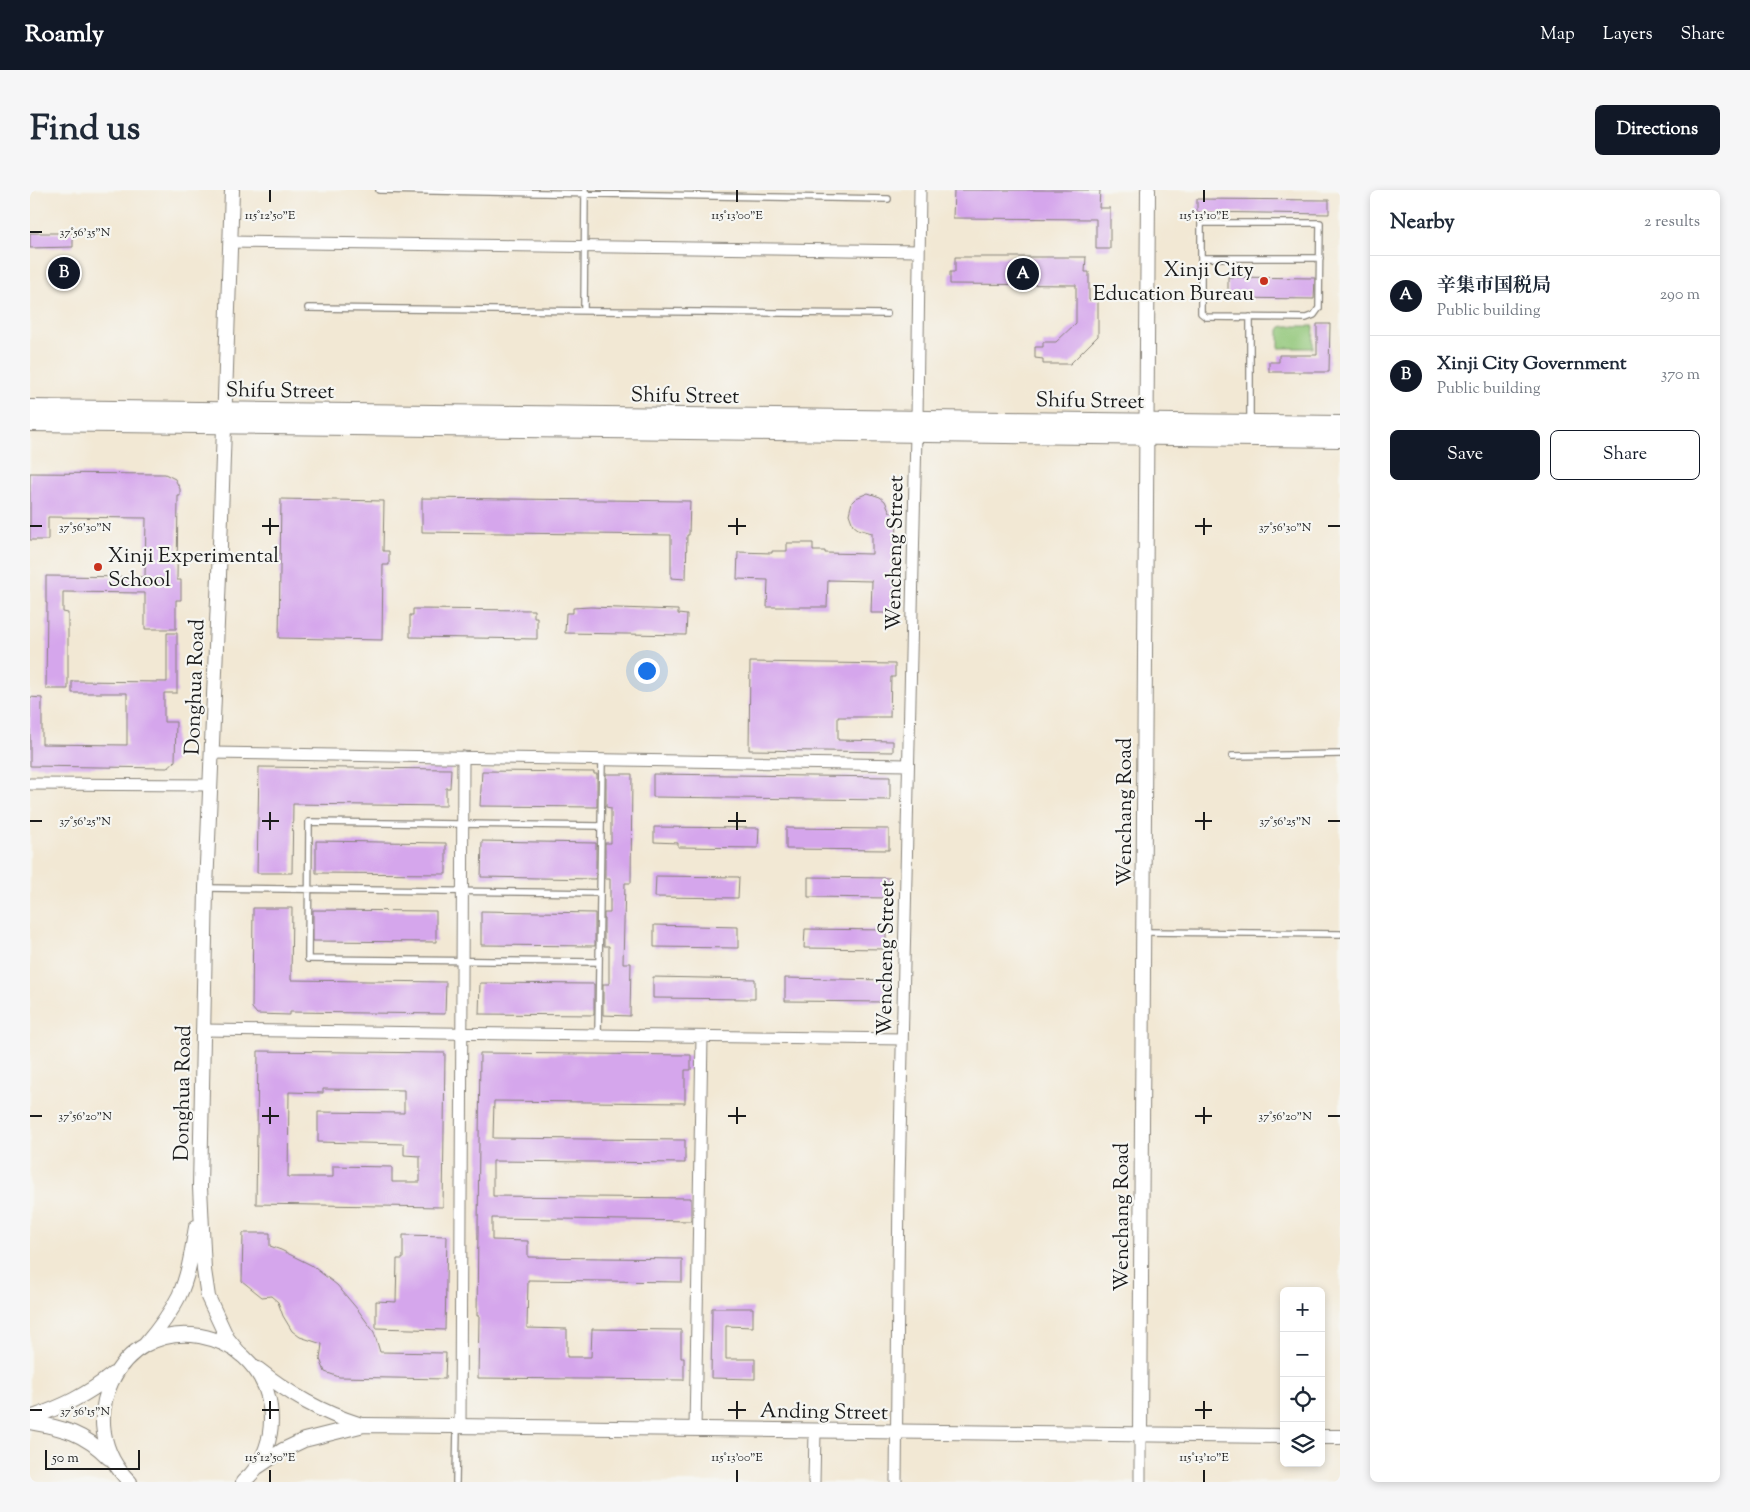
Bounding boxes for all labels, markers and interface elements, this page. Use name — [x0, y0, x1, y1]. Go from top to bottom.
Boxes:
text: Roamly — [25, 18, 104, 52]
text: Map — [1540, 22, 1575, 48]
text: Layers — [1603, 22, 1653, 48]
text: Share — [1681, 22, 1725, 48]
text: Find us — [30, 105, 140, 156]
button: Directions — [1595, 105, 1720, 155]
text: 115°12'50"E — [245, 207, 296, 225]
text: 115°13'00"E — [711, 207, 763, 225]
text: 115°13'10"E — [1179, 207, 1230, 225]
text: Nearby — [1390, 208, 1455, 238]
text: 2 results — [1644, 211, 1700, 234]
text: 37°56'35"N — [60, 224, 111, 242]
pin: B — [48, 254, 80, 292]
pin: A — [1007, 255, 1039, 293]
place label: Xinji City Education Bureau — [1093, 256, 1255, 310]
text: 辛集市国税局 — [1437, 273, 1551, 300]
marker: Xinji City Education Bureau — [1258, 275, 1270, 287]
text: A — [1400, 284, 1413, 307]
text: 290 m — [1660, 284, 1700, 307]
text: Public building — [1437, 300, 1541, 323]
text: Xinji City Government — [1437, 351, 1627, 378]
text: B — [1401, 364, 1411, 387]
text: 370 m — [1661, 364, 1700, 387]
street label: Shifu Street — [225, 376, 335, 408]
text: Public building — [1437, 378, 1541, 401]
street label: Shifu Street — [630, 381, 740, 413]
street label: Shifu Street — [1035, 386, 1145, 418]
button: Save — [1390, 430, 1540, 480]
button: Share — [1550, 430, 1700, 480]
street label: Wencheng Street — [880, 475, 912, 631]
text: 37°56'30"N — [59, 519, 112, 537]
text: 37°56'30"N — [1259, 519, 1312, 537]
place label: Xinji Experimental School — [108, 542, 279, 596]
marker: Xinji Experimental School — [92, 561, 104, 573]
street label: Donghua Road — [179, 618, 213, 756]
your location — [634, 658, 660, 684]
street label: Wenchang Road — [1111, 737, 1141, 886]
text: 37°56'25"N — [59, 813, 111, 831]
text: 37°56'25"N — [1259, 813, 1311, 831]
street label: Wencheng Street — [871, 880, 903, 1036]
street label: Donghua Road — [168, 1025, 200, 1161]
text: 37°56'20"N — [58, 1108, 112, 1126]
text: 37°56'20"N — [1258, 1108, 1312, 1126]
street label: Wenchang Road — [1108, 1142, 1138, 1291]
map controls — [1280, 1287, 1325, 1467]
button: + — [1280, 1287, 1325, 1332]
button: − — [1280, 1332, 1325, 1377]
button: locate — [1280, 1377, 1325, 1422]
street label: Anding Street — [760, 1397, 888, 1429]
text: 37°56'15"N — [60, 1403, 110, 1421]
button: layers — [1280, 1422, 1325, 1467]
scale bar — [45, 1447, 140, 1470]
text: 50 m — [52, 1449, 79, 1469]
text: 115°12'50"E — [245, 1449, 296, 1467]
text: 115°13'00"E — [711, 1449, 763, 1467]
text: 115°13'10"E — [1179, 1449, 1230, 1467]

